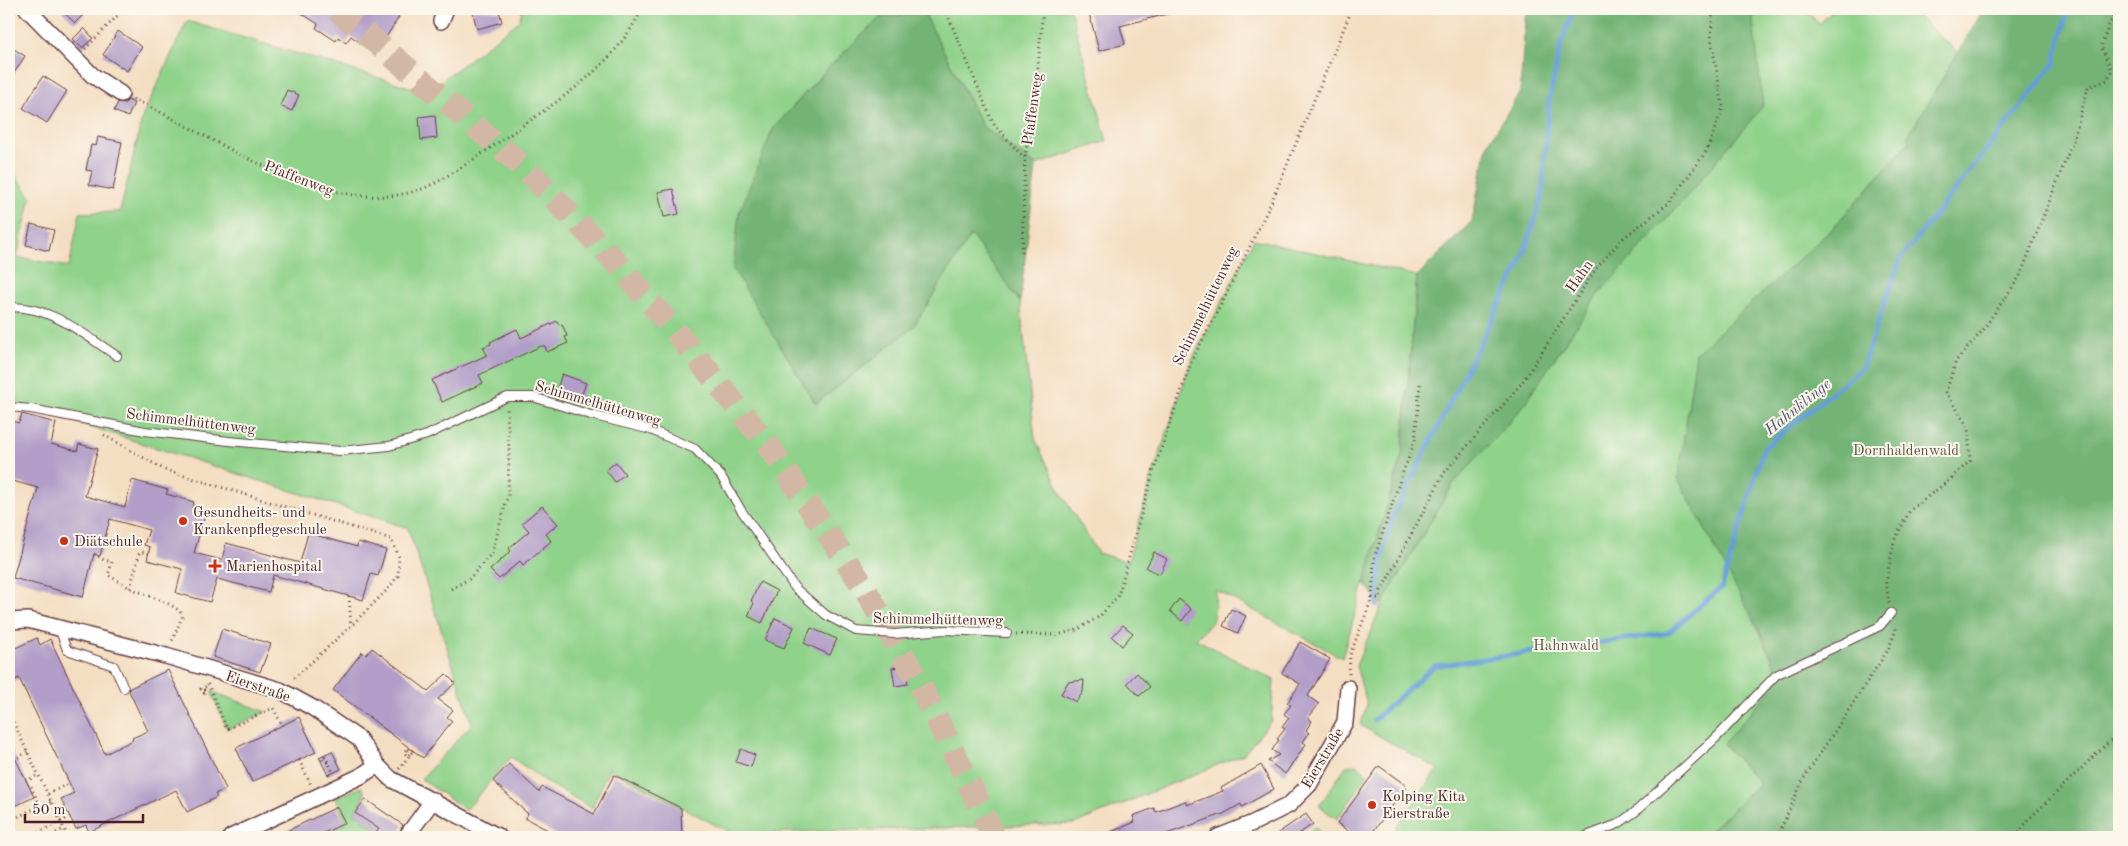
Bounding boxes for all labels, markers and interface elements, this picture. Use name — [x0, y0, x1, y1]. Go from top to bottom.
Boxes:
street label: Pfaffenweg — [1021, 72, 1046, 147]
street label: Pfaffenweg — [262, 159, 335, 200]
street label: Schimmelhüttenweg — [1171, 245, 1242, 369]
street label: Hahn — [1564, 258, 1597, 296]
water label: Hahnklinge — [1761, 376, 1835, 440]
street label: Schimmelhüttenweg — [533, 379, 662, 430]
street label: Schimmelhüttenweg — [125, 407, 256, 438]
park label: Dornhaldenwald — [1853, 444, 1959, 459]
place label: Gesundheits- und Krankenpflegeschule — [193, 506, 327, 538]
marker: Gesundheits- und Krankenpflegeschule — [177, 515, 189, 527]
marker: Diätschule — [58, 535, 70, 547]
place label: Diätschule — [74, 535, 143, 550]
marker: Marienhospital — [208, 559, 222, 573]
place label: Marienhospital — [226, 560, 322, 575]
street label: Schimmelhüttenweg — [873, 612, 1003, 629]
park label: Hahnwald — [1533, 639, 1599, 654]
street label: Eierstraße — [223, 669, 292, 706]
street label: Eierstraße — [1299, 726, 1347, 792]
place label: Kolping Kita Eierstraße — [1382, 790, 1466, 822]
scale bar — [25, 791, 142, 823]
marker: Kolping Kita Eierstraße — [1366, 799, 1378, 811]
text: 50 m — [32, 803, 66, 818]

